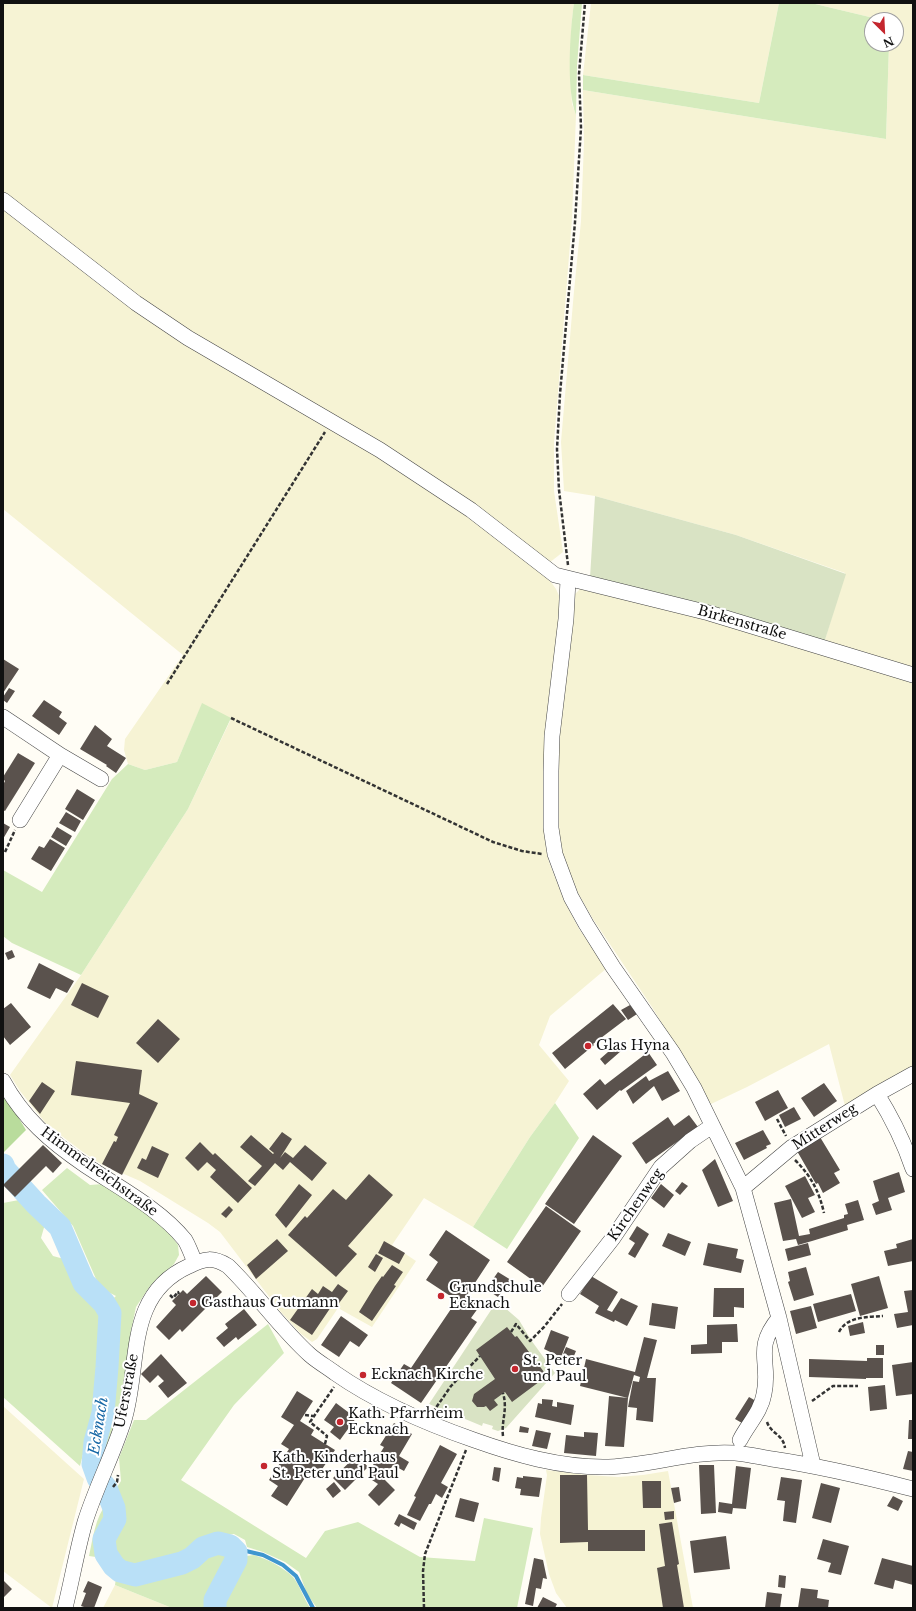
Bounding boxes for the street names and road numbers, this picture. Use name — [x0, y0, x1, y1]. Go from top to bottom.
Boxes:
street label: Birkenstraße — [696, 602, 788, 644]
street label: Mitterweg — [790, 1100, 860, 1154]
street label: Himmelreichstraße — [37, 1124, 161, 1220]
street label: Kirchenweg — [605, 1165, 667, 1245]
street label: Uferstraße — [112, 1352, 142, 1430]

